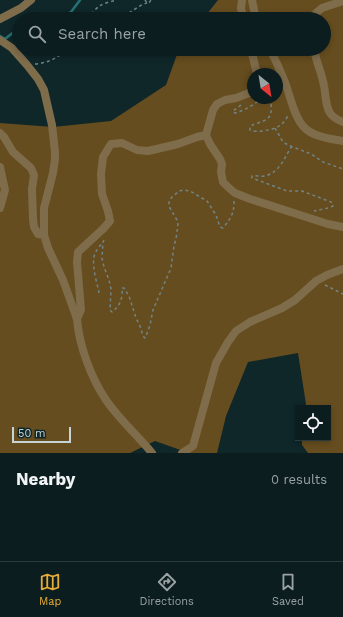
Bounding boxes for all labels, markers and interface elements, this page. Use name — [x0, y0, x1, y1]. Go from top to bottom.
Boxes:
search box — [12, 12, 331, 56]
icon: search — [26, 23, 48, 45]
text: Search here — [58, 25, 146, 43]
north arrow — [247, 68, 283, 104]
map controls — [295, 405, 331, 441]
button: locate — [295, 405, 331, 441]
scale bar — [12, 425, 71, 444]
text: 50 m — [18, 427, 45, 440]
text: Nearby — [16, 469, 75, 489]
text: 0 results — [271, 472, 327, 487]
tab: Map — [39, 571, 61, 608]
tab: Directions — [140, 571, 194, 608]
tab: Saved — [272, 571, 304, 608]

